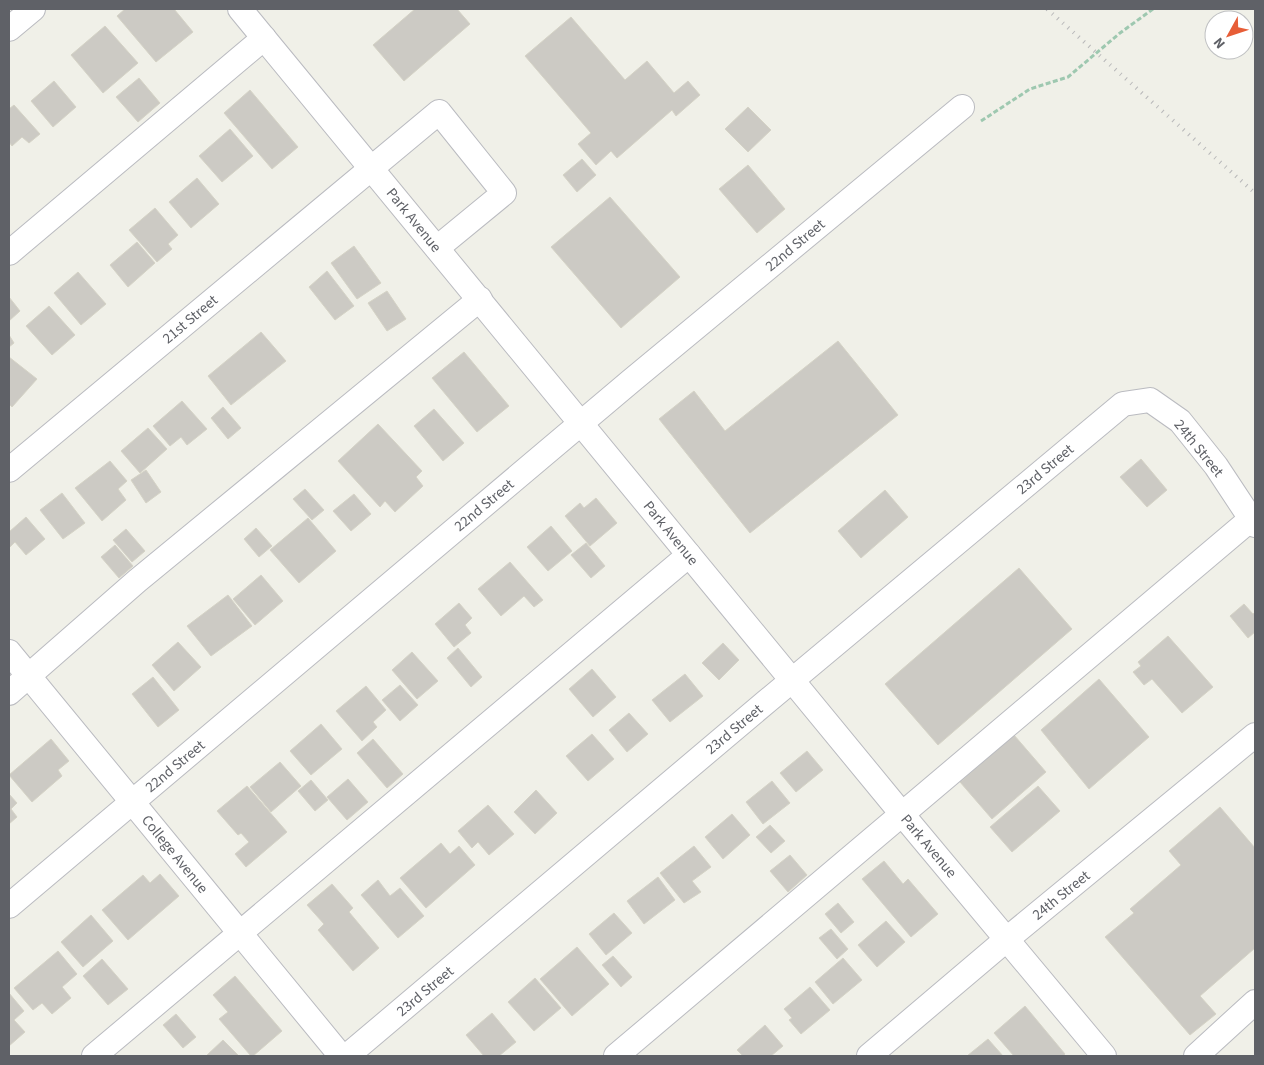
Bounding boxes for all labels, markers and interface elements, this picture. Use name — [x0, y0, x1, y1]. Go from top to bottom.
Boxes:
north arrow — [1204, 10, 1254, 60]
text: N — [1209, 33, 1230, 53]
street label: Park Avenue — [381, 184, 446, 257]
street label: 22nd Street — [761, 214, 830, 277]
street label: 21st Street — [158, 290, 223, 349]
street label: 24th Street — [1169, 415, 1228, 482]
street label: 23rd Street — [1012, 439, 1078, 500]
street label: 22nd Street — [450, 474, 519, 537]
street label: Park Avenue — [638, 497, 703, 570]
street label: 23rd Street — [701, 699, 767, 760]
street label: 22nd Street — [141, 735, 210, 798]
street label: Park Avenue — [896, 810, 961, 883]
street label: College Avenue — [136, 811, 213, 898]
street label: 24th Street — [1028, 866, 1095, 925]
street label: 23rd Street — [392, 961, 458, 1022]

